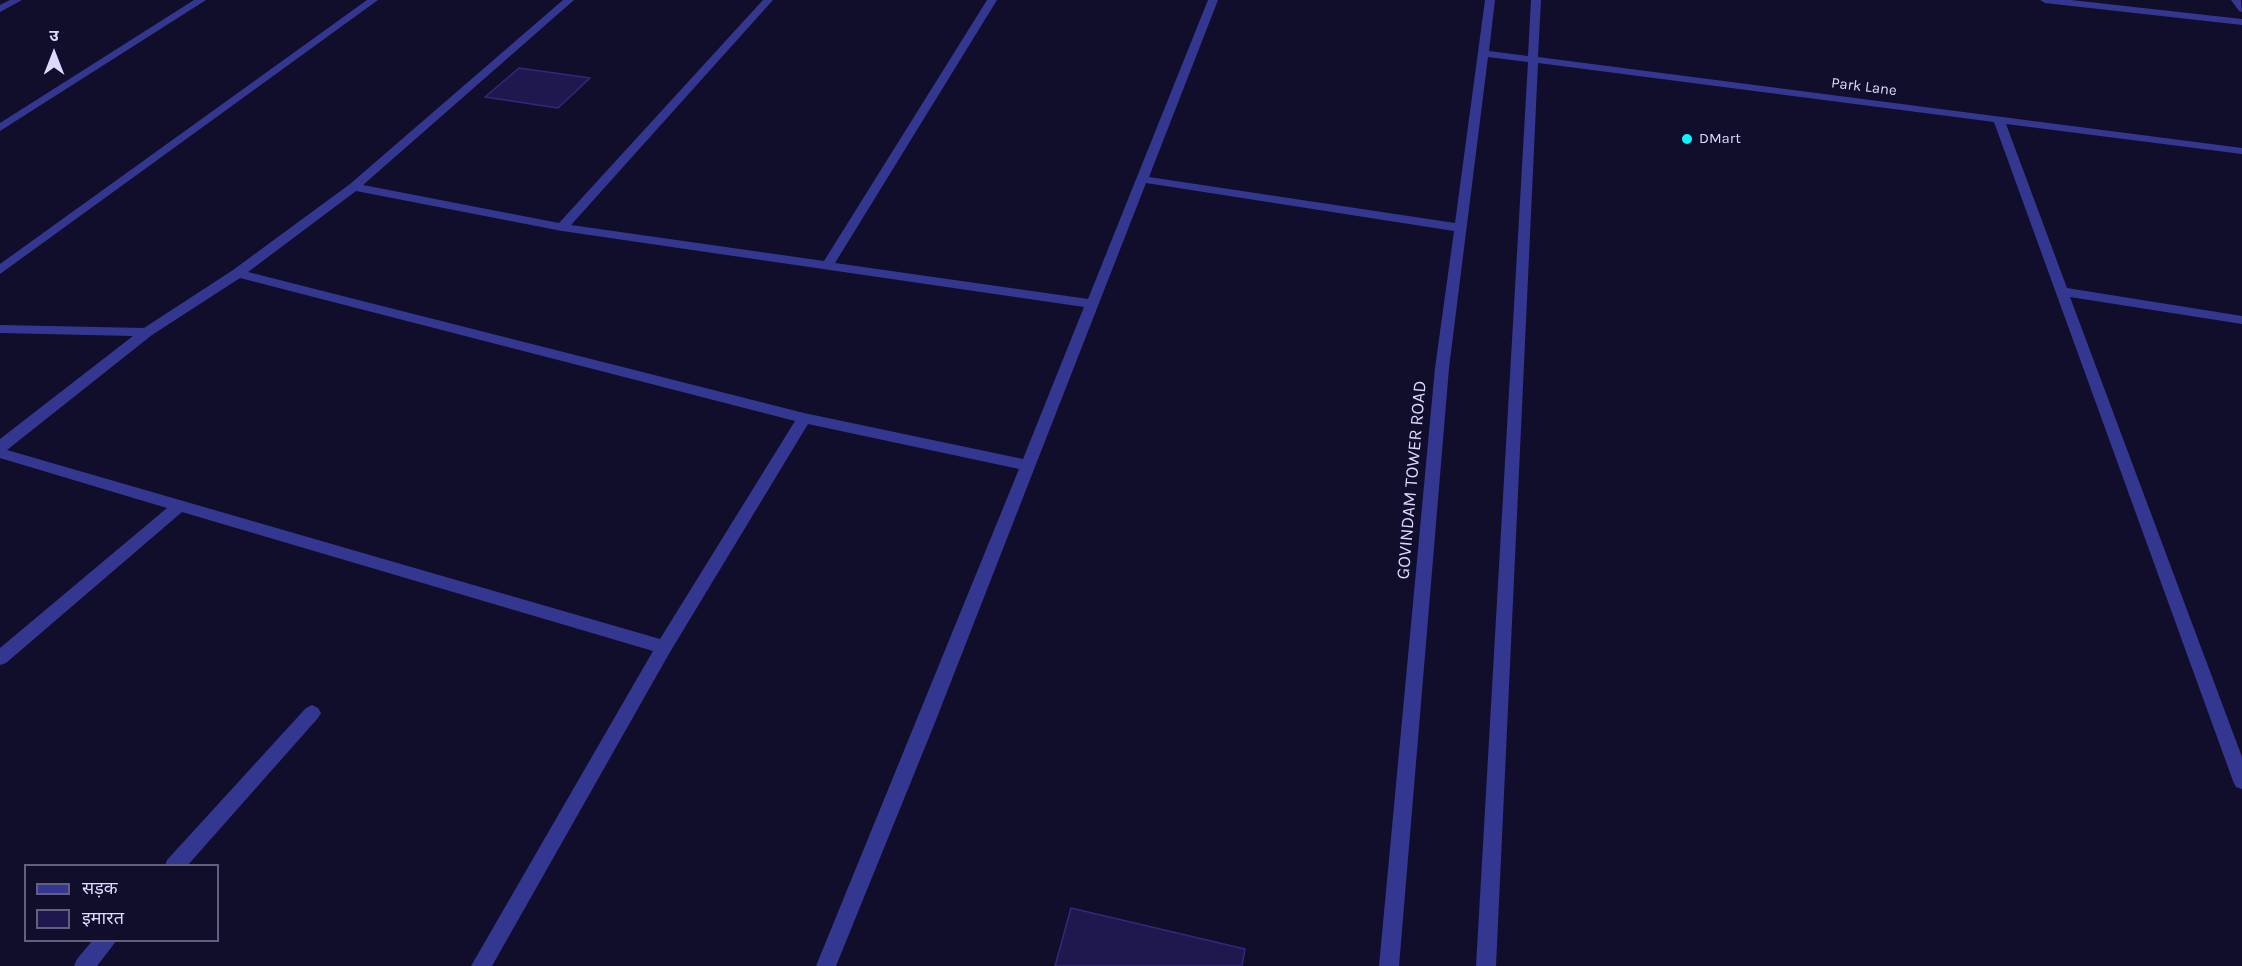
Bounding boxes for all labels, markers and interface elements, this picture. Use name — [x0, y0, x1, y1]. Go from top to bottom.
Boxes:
north arrow — [24, 24, 84, 84]
text: उ — [49, 26, 59, 45]
street label: Park Lane — [1830, 74, 1898, 100]
place label: DMart — [1699, 130, 1741, 148]
marker: DMart — [1680, 132, 1694, 146]
street label: GOVINDAM TOWER ROAD — [1393, 380, 1431, 580]
legend — [24, 864, 219, 942]
text: सड़क — [82, 877, 118, 899]
text: इमारत — [82, 907, 124, 929]

